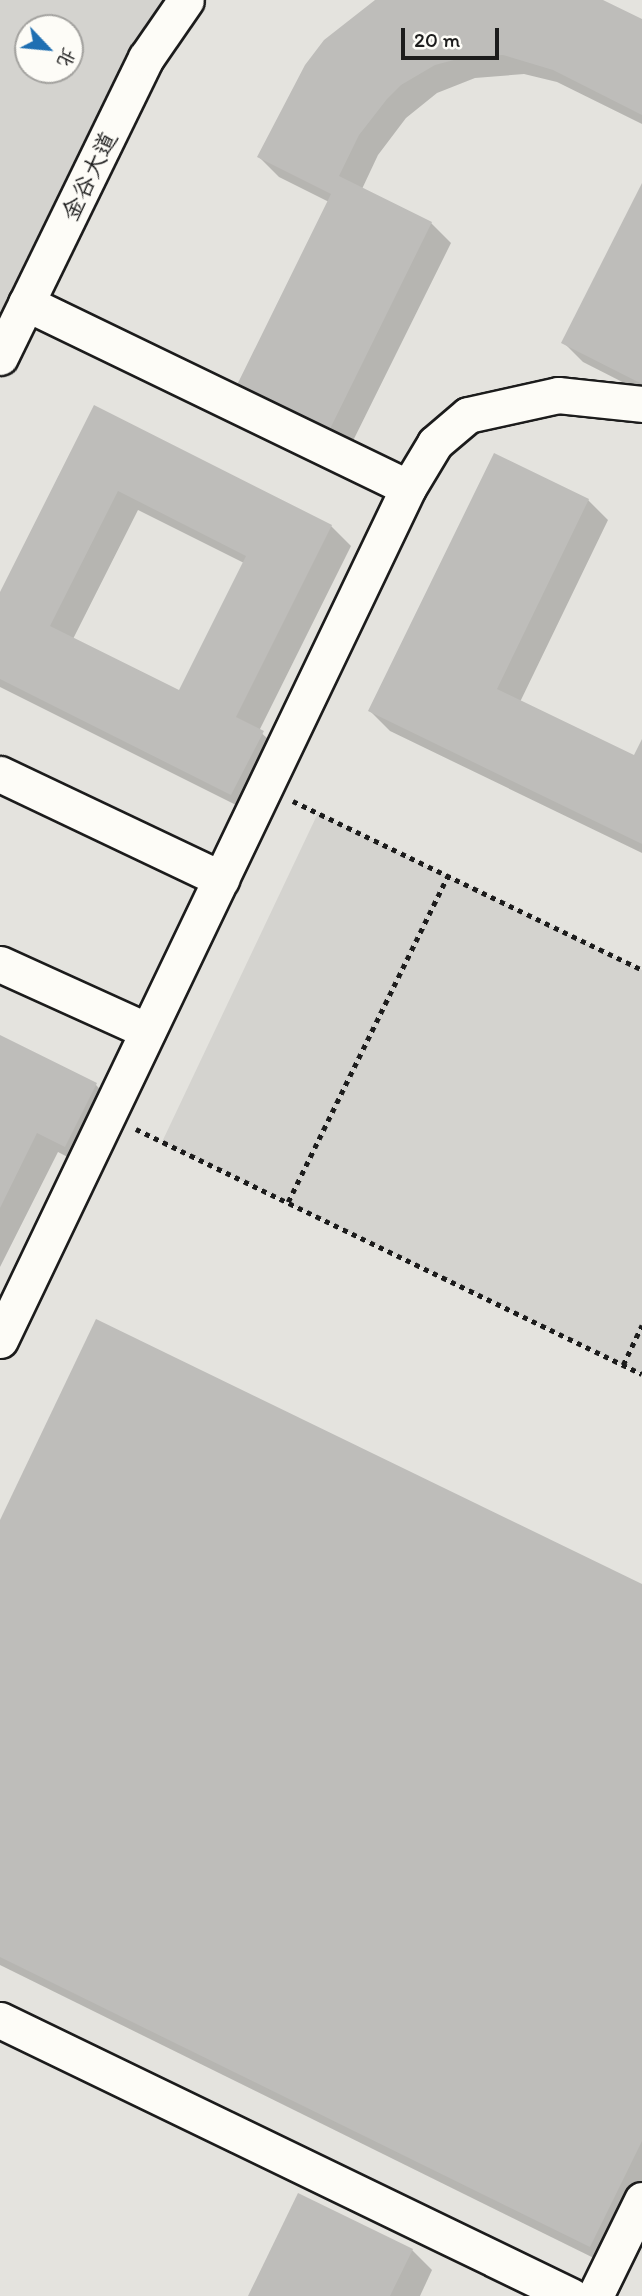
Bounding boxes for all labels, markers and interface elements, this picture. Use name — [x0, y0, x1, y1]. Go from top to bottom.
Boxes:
north arrow — [14, 14, 84, 84]
scale bar — [404, 14, 502, 58]
text: 20 m — [414, 27, 460, 52]
text: 北 — [52, 44, 81, 71]
street label: 金谷大道 — [55, 127, 123, 225]

